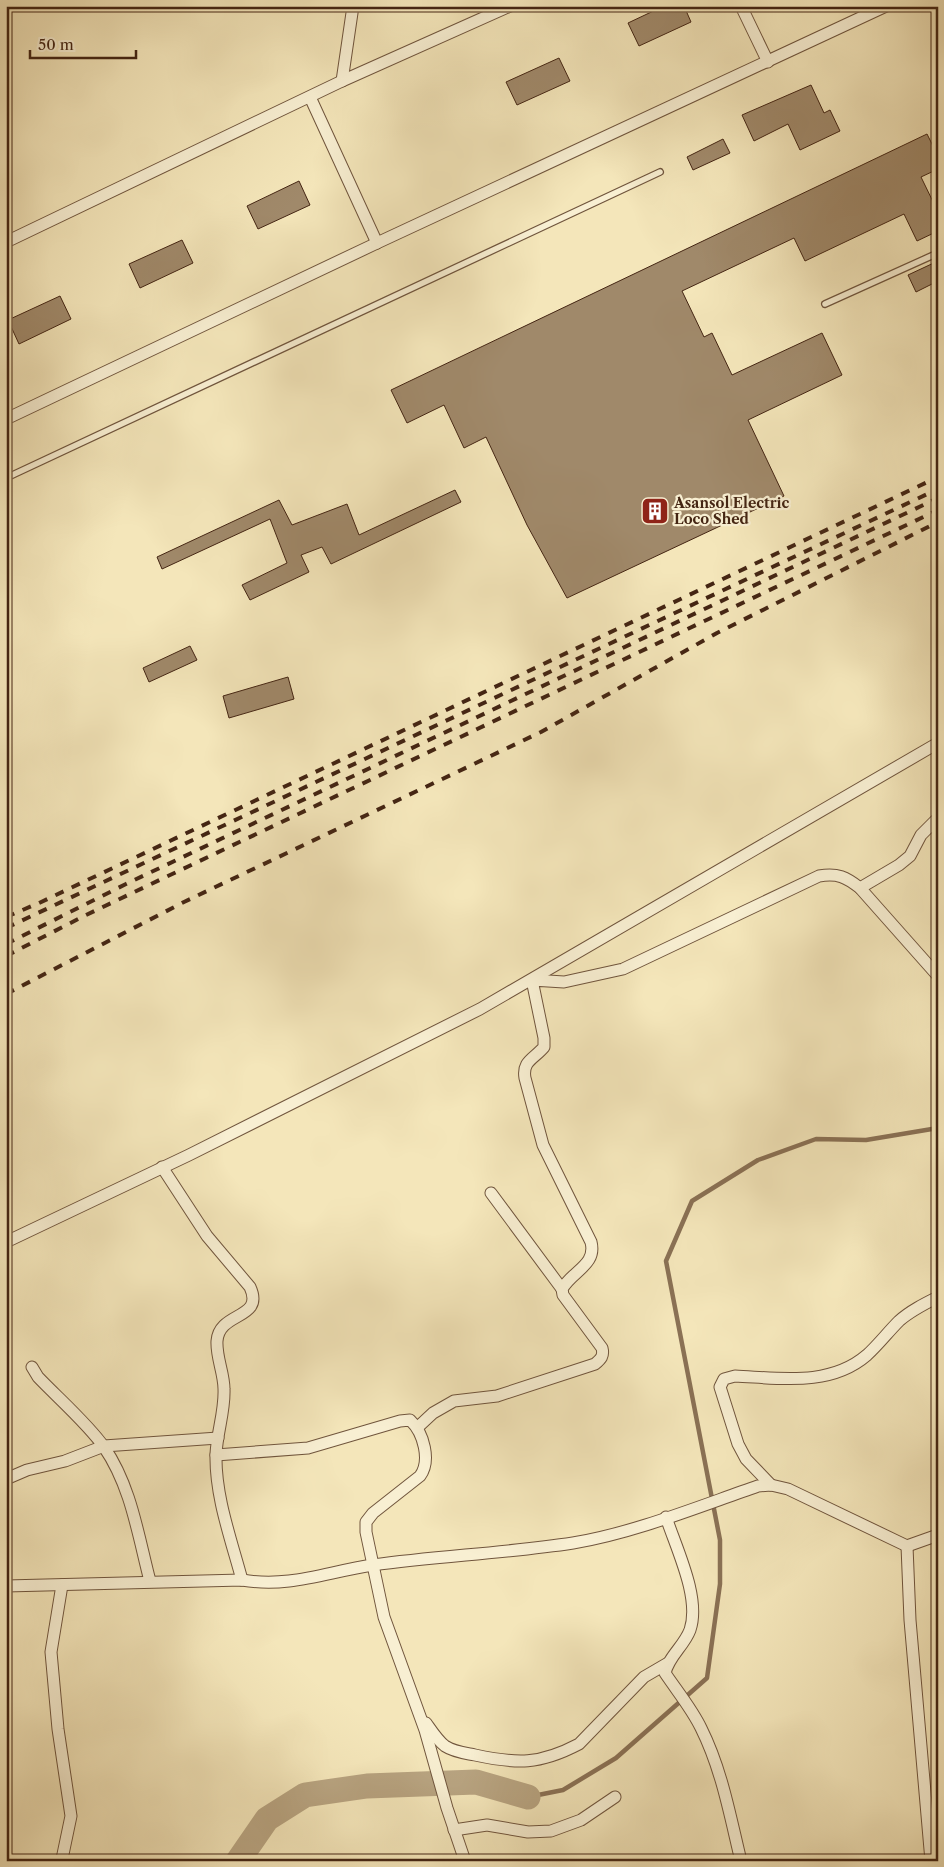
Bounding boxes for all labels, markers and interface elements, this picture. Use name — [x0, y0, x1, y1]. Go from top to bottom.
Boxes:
scale bar — [30, 28, 136, 60]
text: 50 m — [38, 35, 74, 54]
place label: Asansol Electric Loco Shed — [673, 494, 789, 528]
building icon: Asansol Electric Loco Shed — [640, 496, 670, 526]

